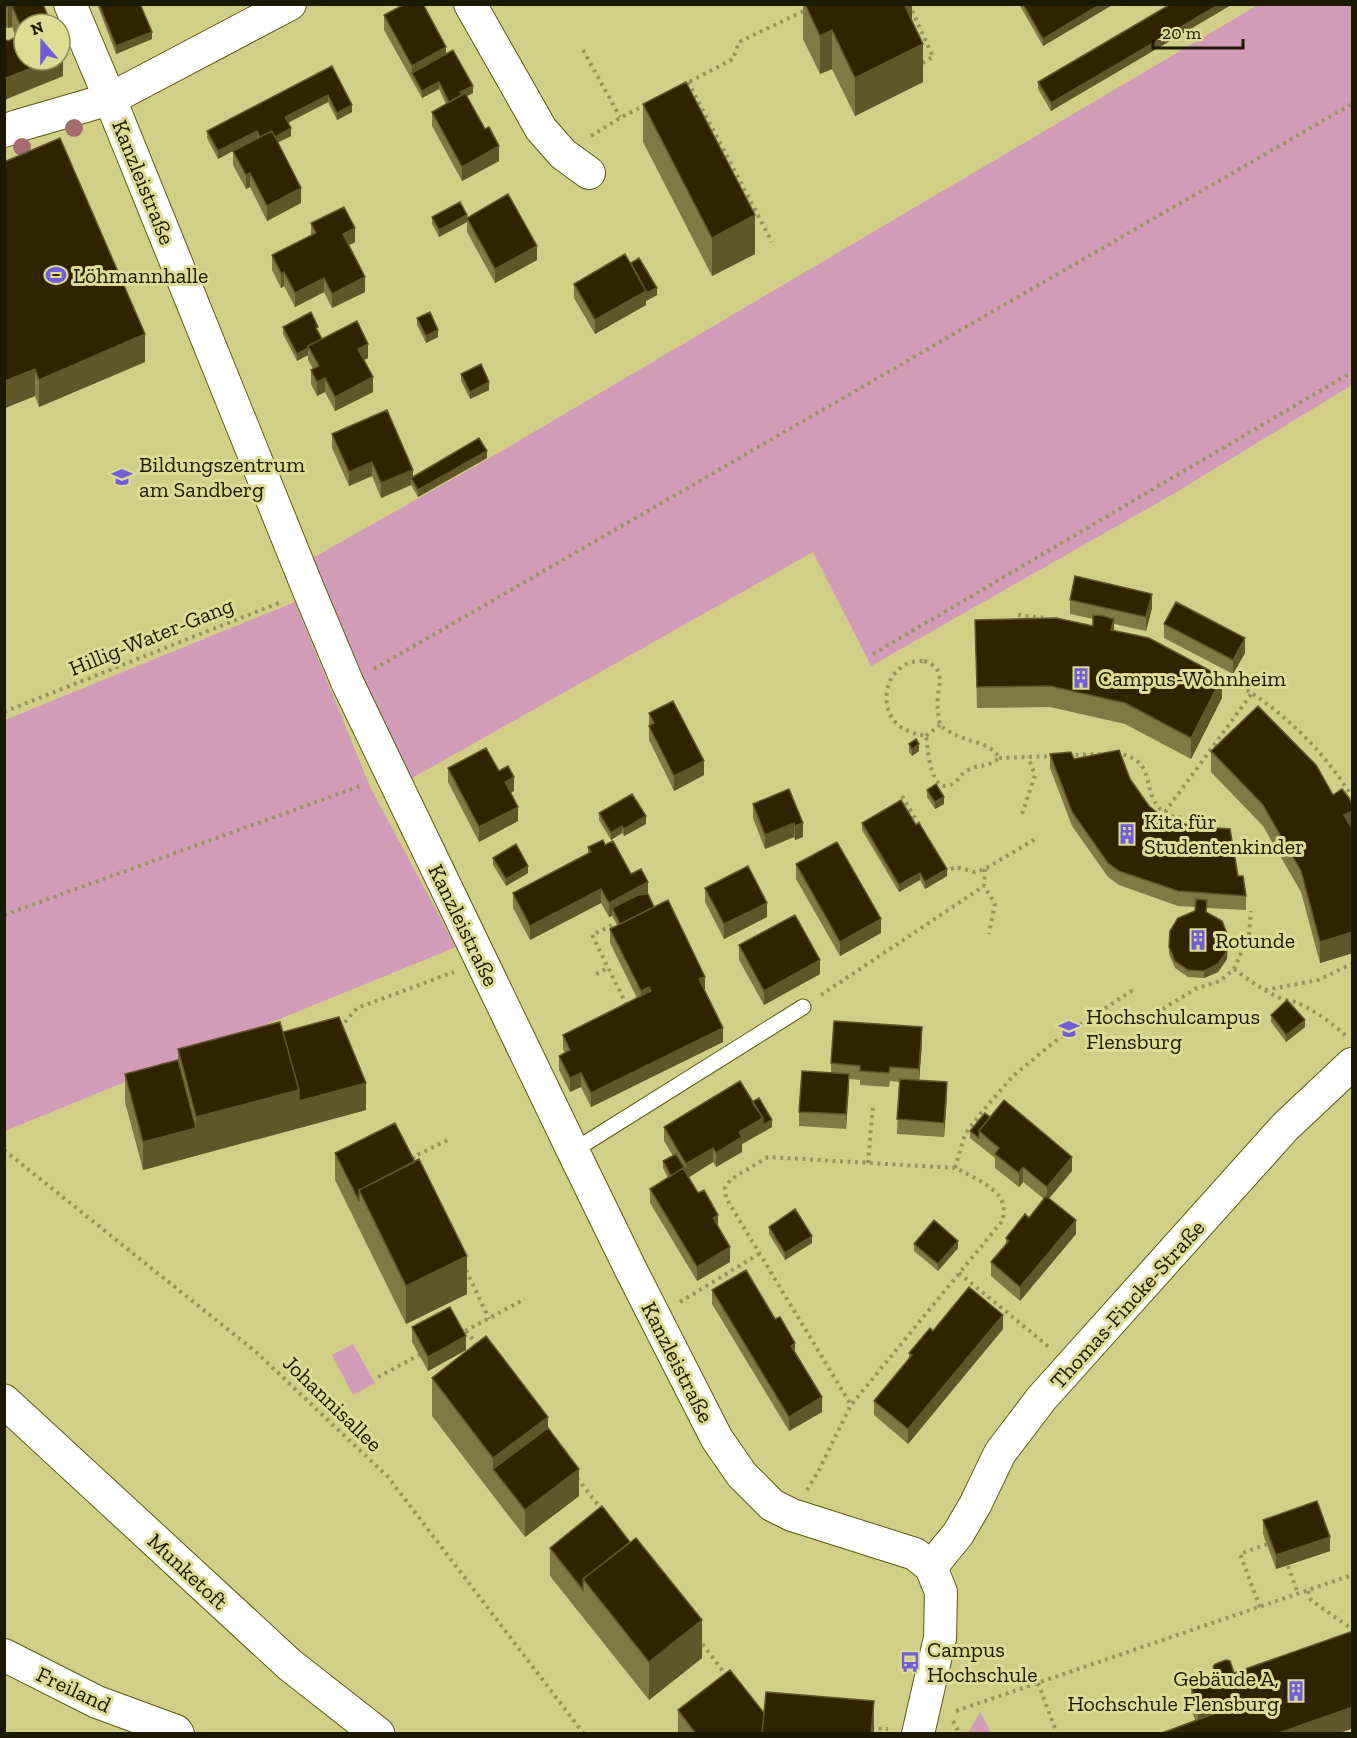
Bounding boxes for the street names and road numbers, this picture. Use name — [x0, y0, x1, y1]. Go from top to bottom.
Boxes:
street label: Kanzleistraße — [106, 116, 181, 249]
street label: Hillig-Water-Gang — [65, 591, 237, 682]
street label: Kanzleistraße — [422, 860, 505, 991]
street label: Thomas-Fincke-Straße — [1044, 1214, 1210, 1394]
street label: Kanzleistraße — [636, 1297, 720, 1427]
street label: Johannisallee — [277, 1349, 388, 1457]
street label: Munketoft — [142, 1527, 234, 1616]
street label: Freiland — [32, 1660, 115, 1718]

